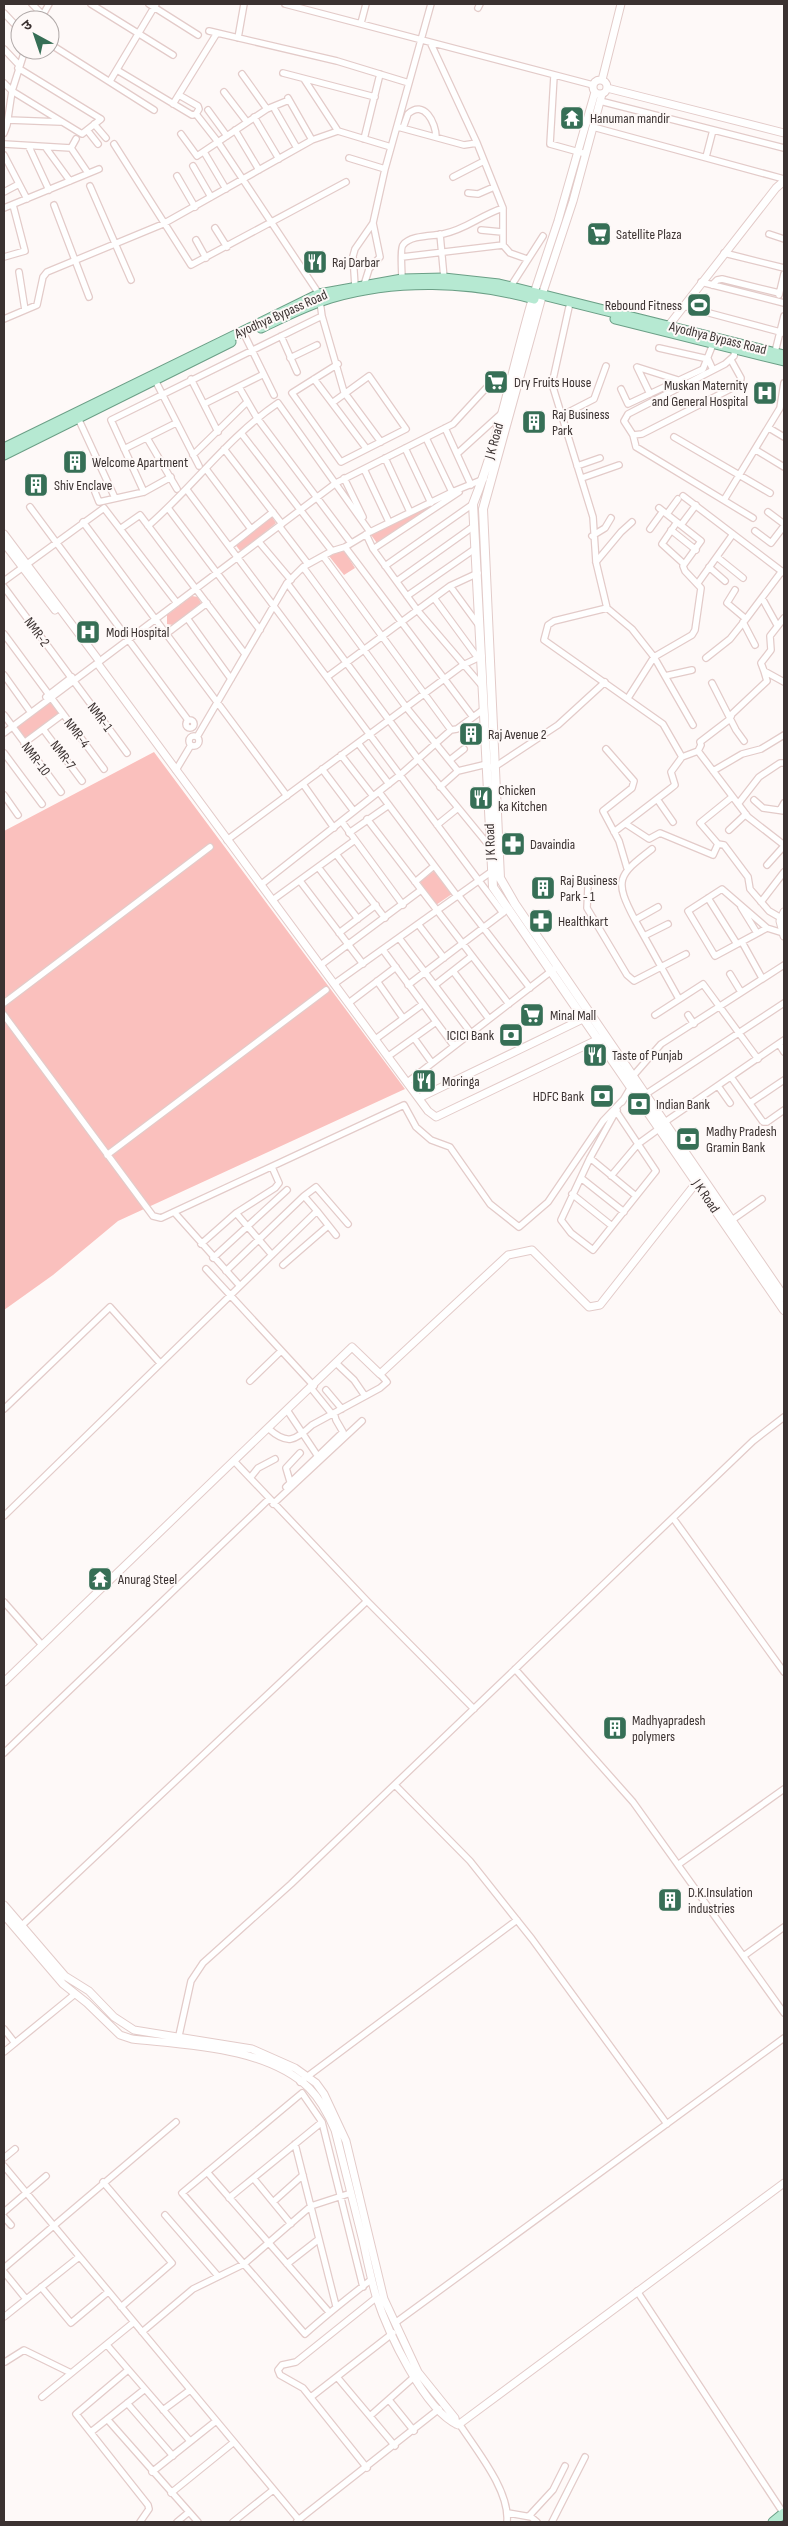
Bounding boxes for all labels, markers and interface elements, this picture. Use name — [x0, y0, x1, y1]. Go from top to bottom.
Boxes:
north arrow — [10, 10, 60, 60]
text: उ — [18, 16, 36, 35]
temple icon: Hanuman mandir — [559, 105, 585, 131]
place label: Hanuman mandir — [590, 110, 670, 127]
supermarket icon: Satellite Plaza — [586, 221, 612, 247]
place label: Satellite Plaza — [616, 226, 682, 243]
restaurant icon: Raj Darbar — [302, 249, 328, 275]
place label: Raj Darbar — [332, 254, 380, 271]
street label: Ayodhya Bypass Road — [231, 286, 330, 342]
sports icon: Rebound Fitness — [686, 292, 712, 318]
place label: Rebound Fitness — [605, 297, 682, 314]
street label: Ayodhya Bypass Road — [667, 317, 769, 358]
supermarket icon: Dry Fruits House — [483, 369, 509, 395]
place label: Dry Fruits House — [514, 374, 591, 391]
place label: Muskan Maternity and General Hospital — [652, 377, 749, 410]
hospital icon: Muskan Maternity and General Hospital — [752, 380, 778, 406]
place label: Raj Business Park — [552, 406, 610, 439]
building icon: Raj Business Park — [521, 409, 547, 435]
street label: J K Road — [480, 421, 507, 462]
building icon: Welcome Apartment — [62, 449, 88, 475]
place label: Welcome Apartment — [92, 454, 188, 471]
building icon: Shiv Enclave — [23, 472, 49, 498]
place label: Shiv Enclave — [54, 477, 112, 494]
street label: NMR-2 — [21, 614, 54, 650]
hospital icon: Modi Hospital — [75, 619, 101, 645]
place label: Modi Hospital — [106, 624, 169, 641]
street label: NMR-1 — [84, 699, 116, 735]
street label: NMR-4 — [60, 715, 94, 751]
building icon: Raj Avenue 2 — [458, 721, 484, 747]
place label: Raj Avenue 2 — [488, 726, 547, 743]
street label: NMR-7 — [47, 737, 80, 773]
street label: NMR-10 — [18, 739, 54, 779]
place label: Chicken ka Kitchen — [498, 782, 547, 815]
restaurant icon: Chicken ka Kitchen — [468, 785, 494, 811]
street label: J K Road — [481, 823, 499, 862]
pharmacy icon: Davaindia — [500, 831, 526, 857]
place label: Davaindia — [530, 836, 575, 853]
place label: Raj Business Park - 1 — [560, 872, 618, 905]
building icon: Raj Business Park - 1 — [530, 875, 556, 901]
pharmacy icon: Healthkart — [528, 908, 554, 934]
place label: Healthkart — [558, 913, 608, 930]
supermarket icon: Minal Mall — [519, 1002, 545, 1028]
place label: Minal Mall — [550, 1007, 596, 1024]
bank icon: ICICI Bank — [498, 1022, 524, 1048]
place label: ICICI Bank — [447, 1027, 495, 1044]
restaurant icon: Taste of Punjab — [582, 1042, 608, 1068]
place label: Taste of Punjab — [612, 1047, 683, 1064]
restaurant icon: Moringa — [411, 1068, 437, 1094]
place label: Moringa — [442, 1073, 480, 1090]
bank icon: HDFC Bank — [589, 1083, 615, 1109]
place label: HDFC Bank — [533, 1088, 585, 1105]
bank icon: Indian Bank — [626, 1091, 652, 1117]
place label: Indian Bank — [656, 1096, 711, 1113]
place label: Madhy Pradesh Gramin Bank — [706, 1123, 777, 1156]
bank icon: Madhy Pradesh Gramin Bank — [675, 1126, 701, 1152]
street label: J K Road — [688, 1175, 723, 1216]
temple icon: Anurag Steel — [87, 1566, 113, 1592]
place label: Anurag Steel — [117, 1571, 177, 1588]
place label: Madhyapradesh polymers — [632, 1712, 706, 1745]
building icon: Madhyapradesh polymers — [602, 1715, 628, 1741]
place label: D.K.Insulation industries — [688, 1884, 753, 1917]
building icon: D.K.Insulation industries — [657, 1887, 683, 1913]

